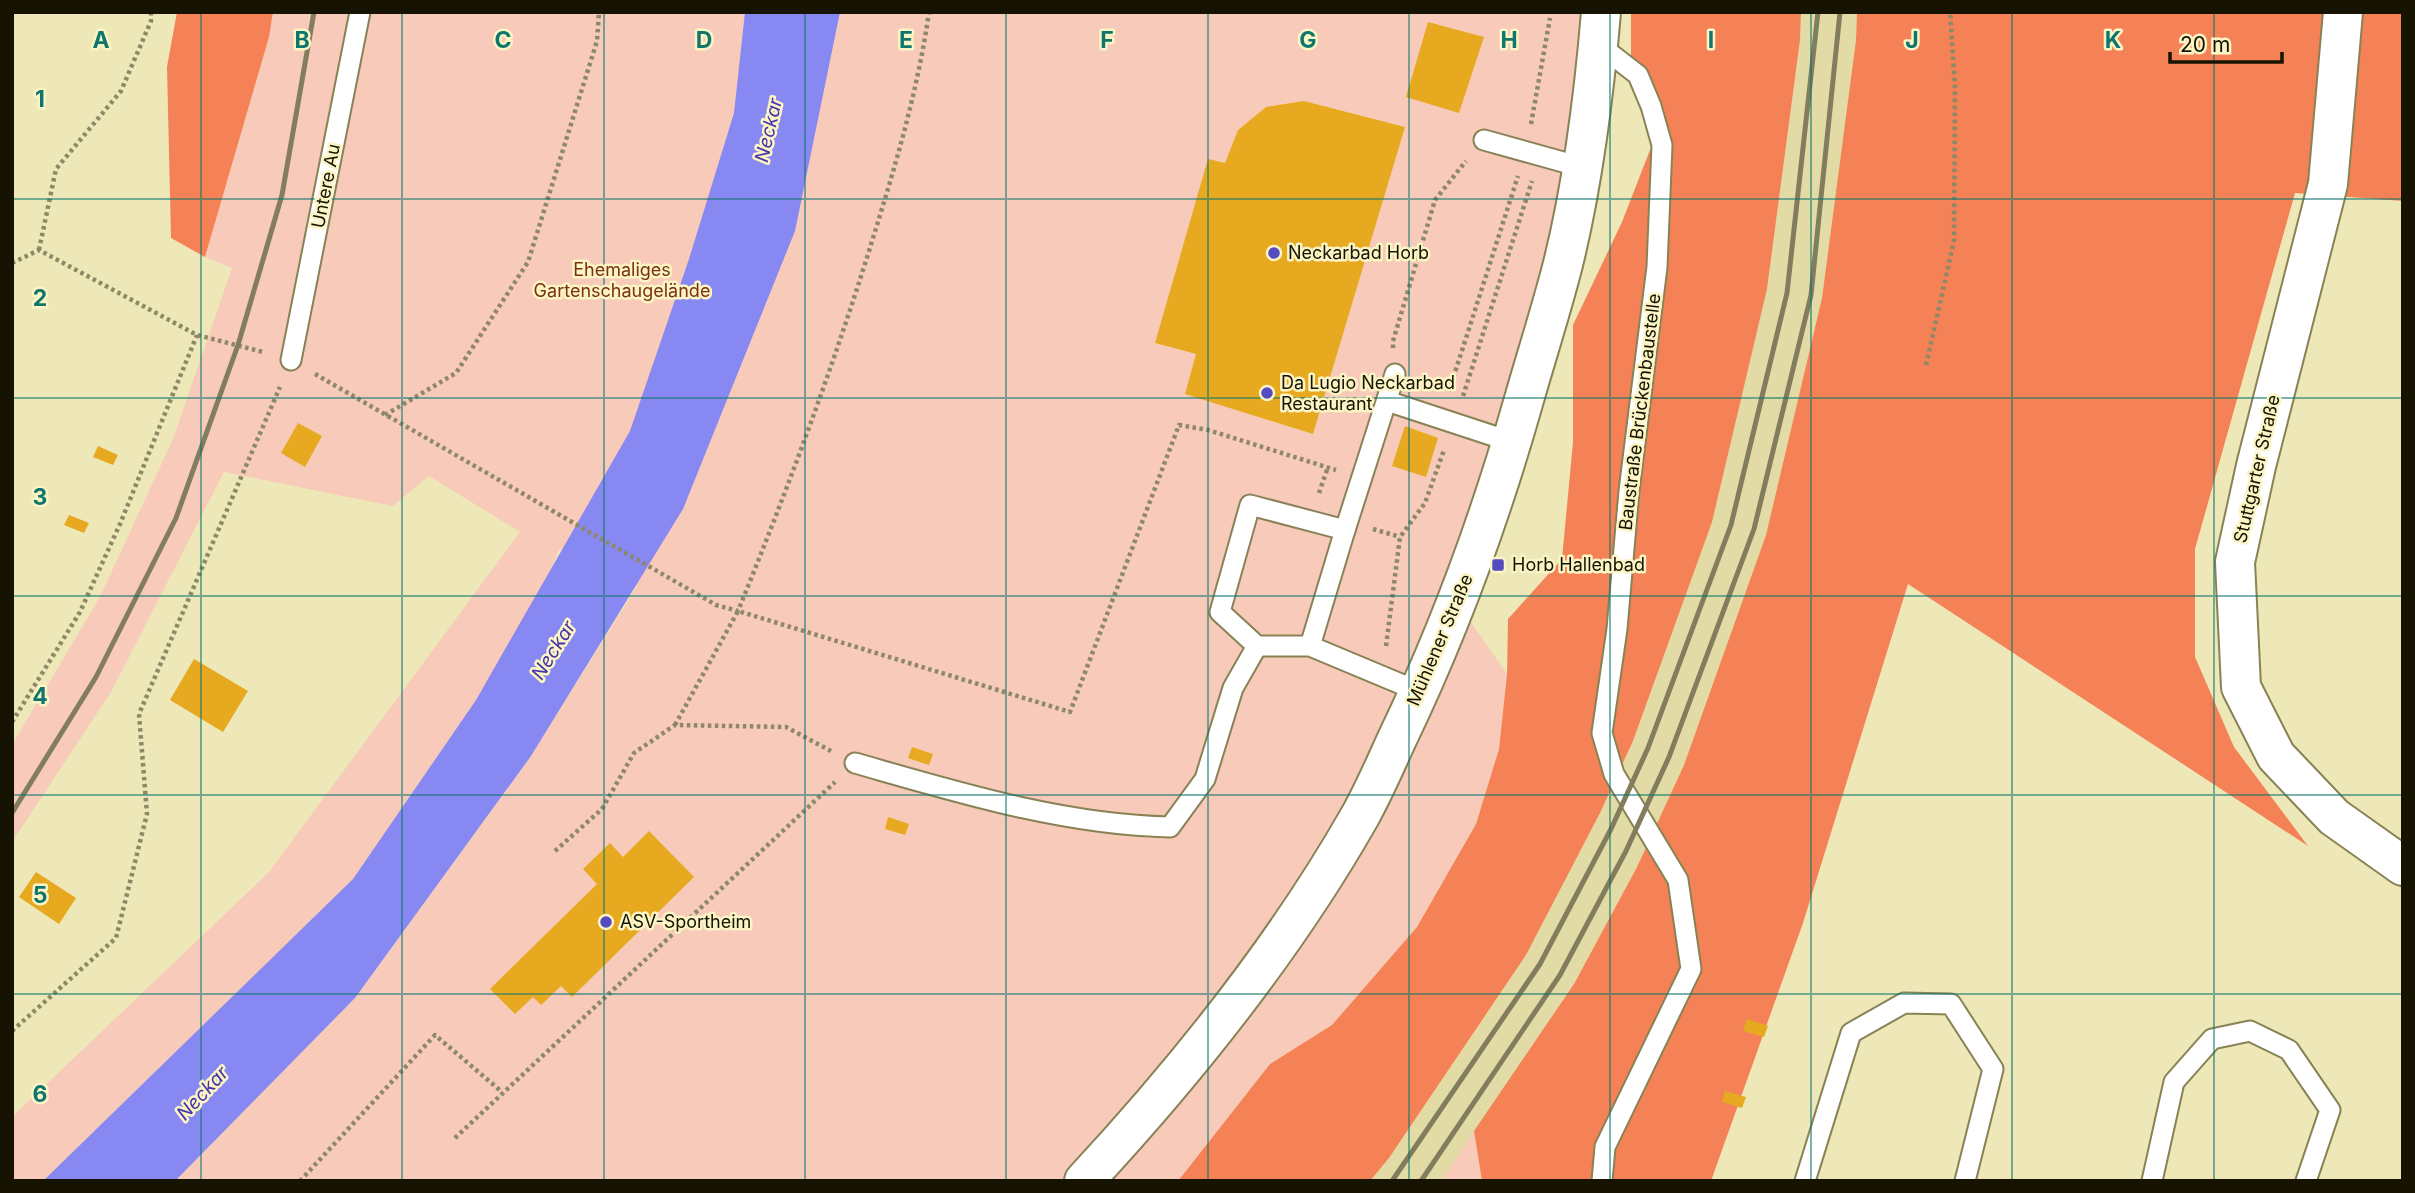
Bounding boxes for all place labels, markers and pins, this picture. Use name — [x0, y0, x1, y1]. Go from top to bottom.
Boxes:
place label: Neckarbad Horb — [1288, 242, 1429, 263]
marker: Neckarbad Horb — [1266, 245, 1282, 261]
place label: Da Lugio Neckarbad Restaurant — [1281, 372, 1455, 414]
marker: Da Lugio Neckarbad Restaurant — [1259, 385, 1275, 401]
place label: Horb Hallenbad — [1512, 554, 1645, 575]
marker: Horb Hallenbad — [1490, 557, 1506, 573]
place label: ASV-Sportheim — [620, 911, 751, 932]
marker: ASV-Sportheim — [598, 914, 614, 930]

